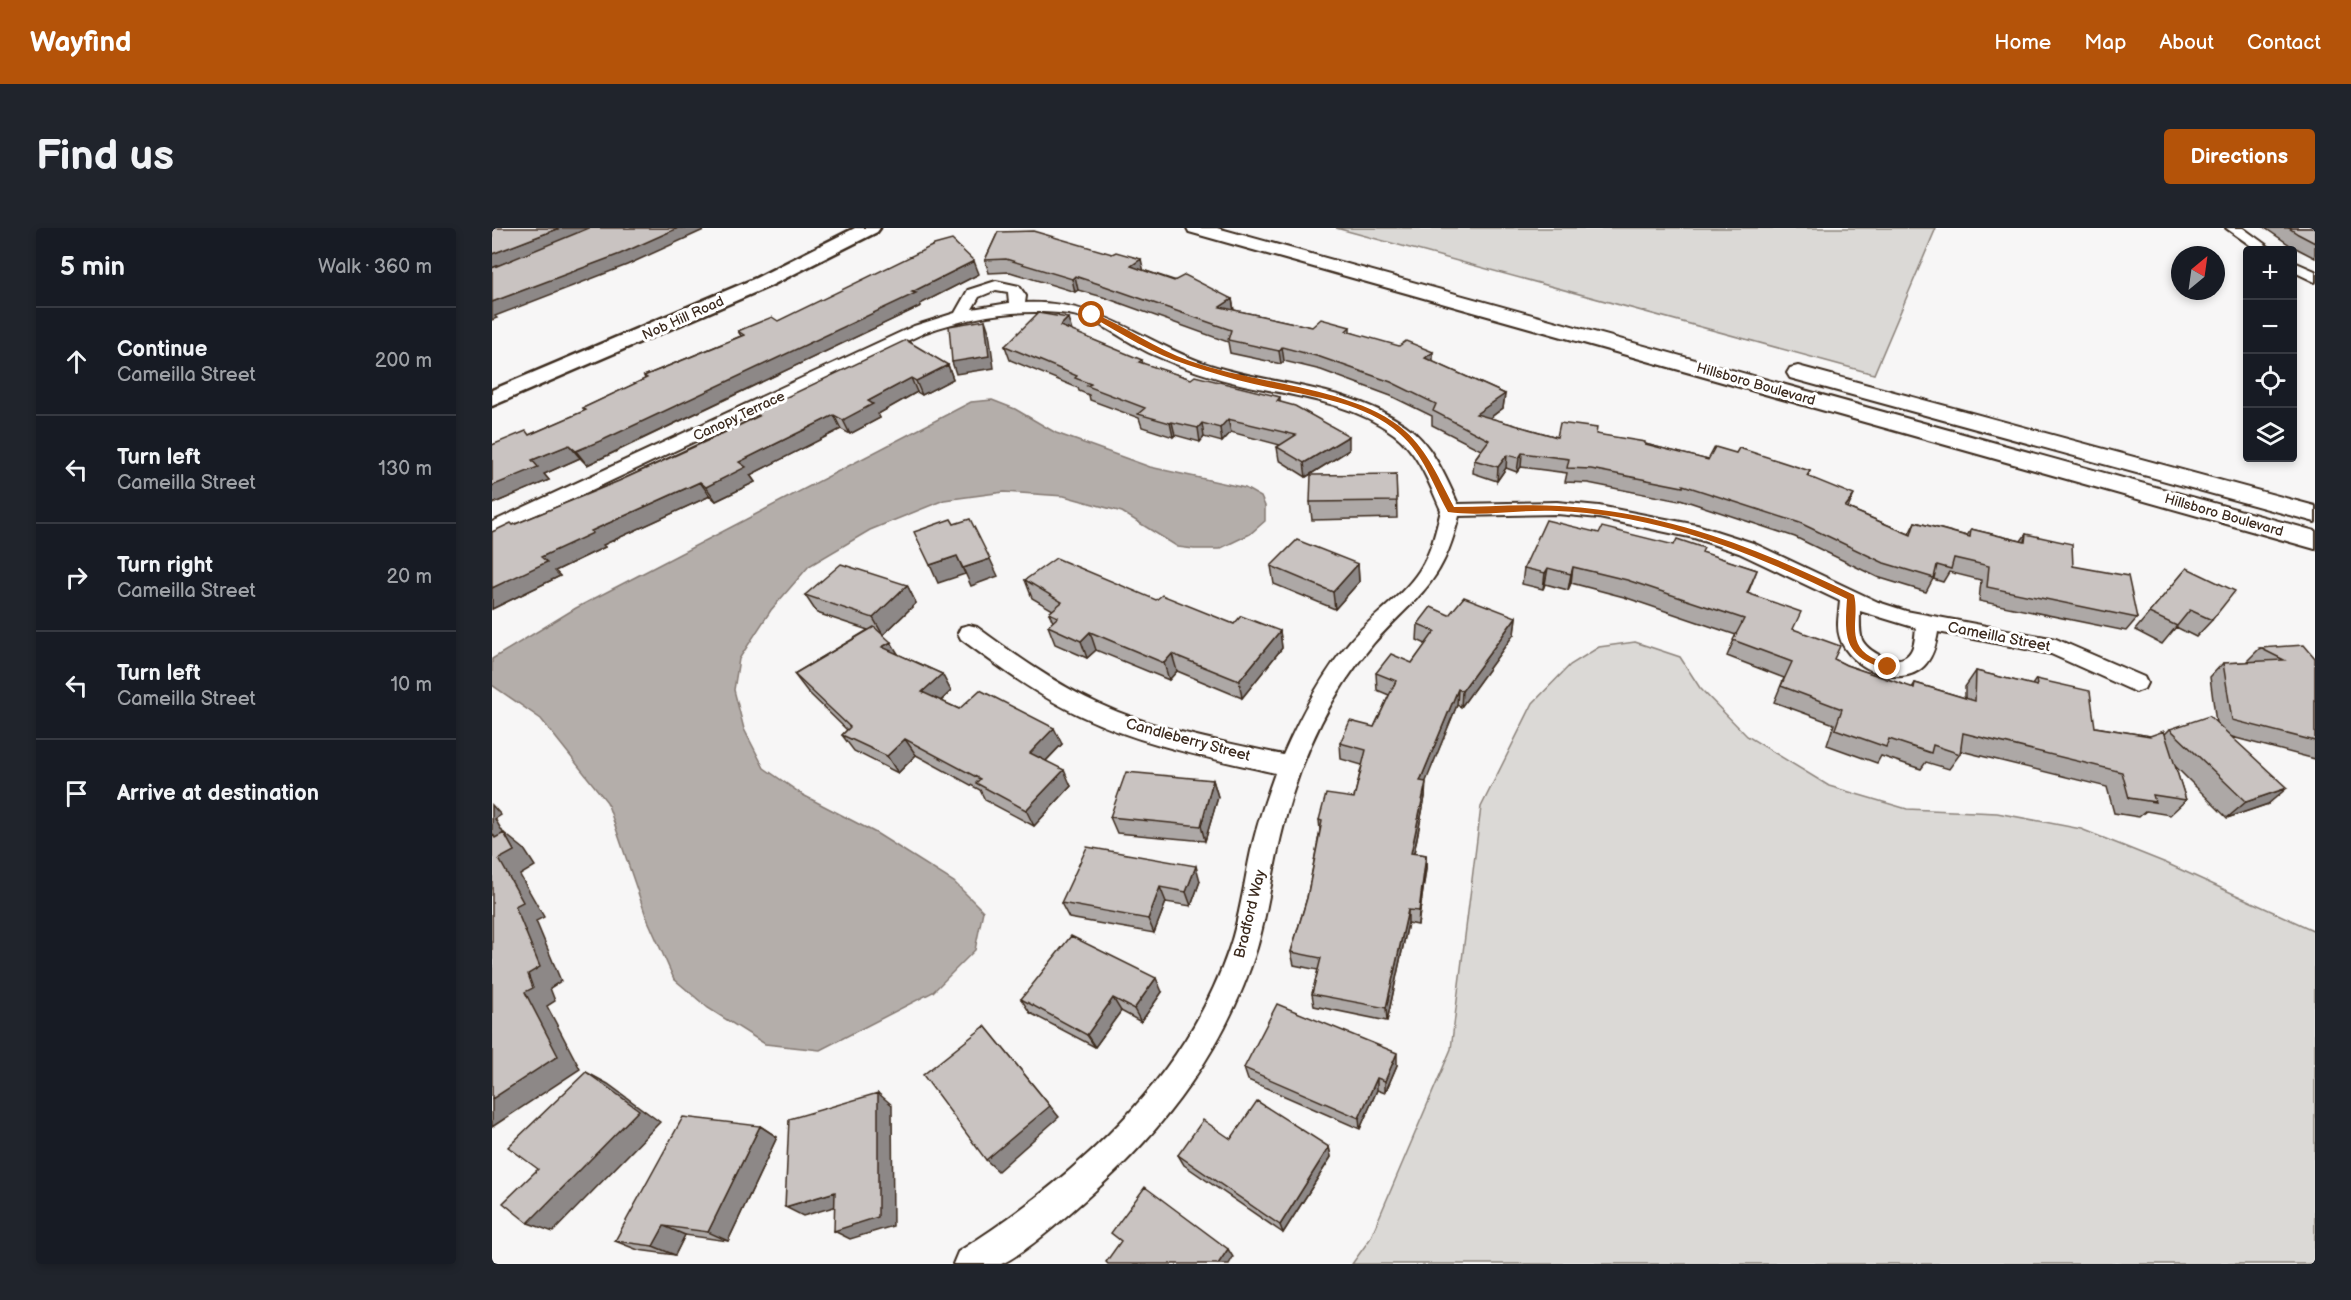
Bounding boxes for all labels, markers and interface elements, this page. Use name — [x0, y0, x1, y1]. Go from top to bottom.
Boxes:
text: Wayfind — [30, 26, 131, 59]
text: Home — [1994, 30, 2051, 55]
text: Map — [2084, 30, 2126, 55]
text: About — [2159, 30, 2214, 55]
text: Contact — [2247, 30, 2321, 55]
button: Directions — [2164, 129, 2315, 184]
text: Find us — [36, 131, 174, 182]
north arrow — [2171, 246, 2225, 300]
map controls — [2243, 246, 2297, 462]
button: + — [2243, 246, 2297, 300]
text: 5 min — [60, 252, 125, 283]
text: Walk · 360 m — [318, 255, 432, 279]
street label: Nob Hill Road — [640, 292, 726, 344]
button: − — [2243, 300, 2297, 354]
route start — [1078, 301, 1104, 327]
text: Continue — [117, 336, 207, 363]
icon: ahead — [60, 345, 93, 378]
text: 200 m — [375, 349, 432, 373]
button: locate — [2243, 354, 2297, 408]
street label: Hillsboro Boulevard — [1695, 359, 1817, 409]
text: Cameilla Street — [117, 363, 256, 387]
street label: Canopy Terrace — [690, 387, 788, 445]
button: layers — [2243, 408, 2297, 462]
text: Turn left — [117, 444, 201, 471]
icon: left — [60, 453, 93, 486]
text: 130 m — [378, 457, 432, 481]
text: Cameilla Street — [117, 471, 256, 495]
street label: Hillsboro Boulevard — [2163, 490, 2285, 540]
text: Turn right — [117, 552, 213, 579]
icon: right — [60, 561, 93, 594]
text: 20 m — [387, 565, 432, 589]
text: Cameilla Street — [117, 579, 256, 603]
street label: Cameilla Street — [1946, 618, 2052, 656]
route end — [1874, 653, 1900, 679]
text: Turn left — [117, 660, 201, 687]
icon: left — [60, 669, 93, 702]
text: 10 m — [391, 673, 432, 697]
text: Cameilla Street — [117, 687, 256, 711]
street label: Candleberry Street — [1124, 714, 1253, 766]
icon: arrive — [60, 777, 93, 810]
text: Arrive at destination — [117, 780, 319, 807]
street label: Bradford Way — [1230, 868, 1270, 960]

